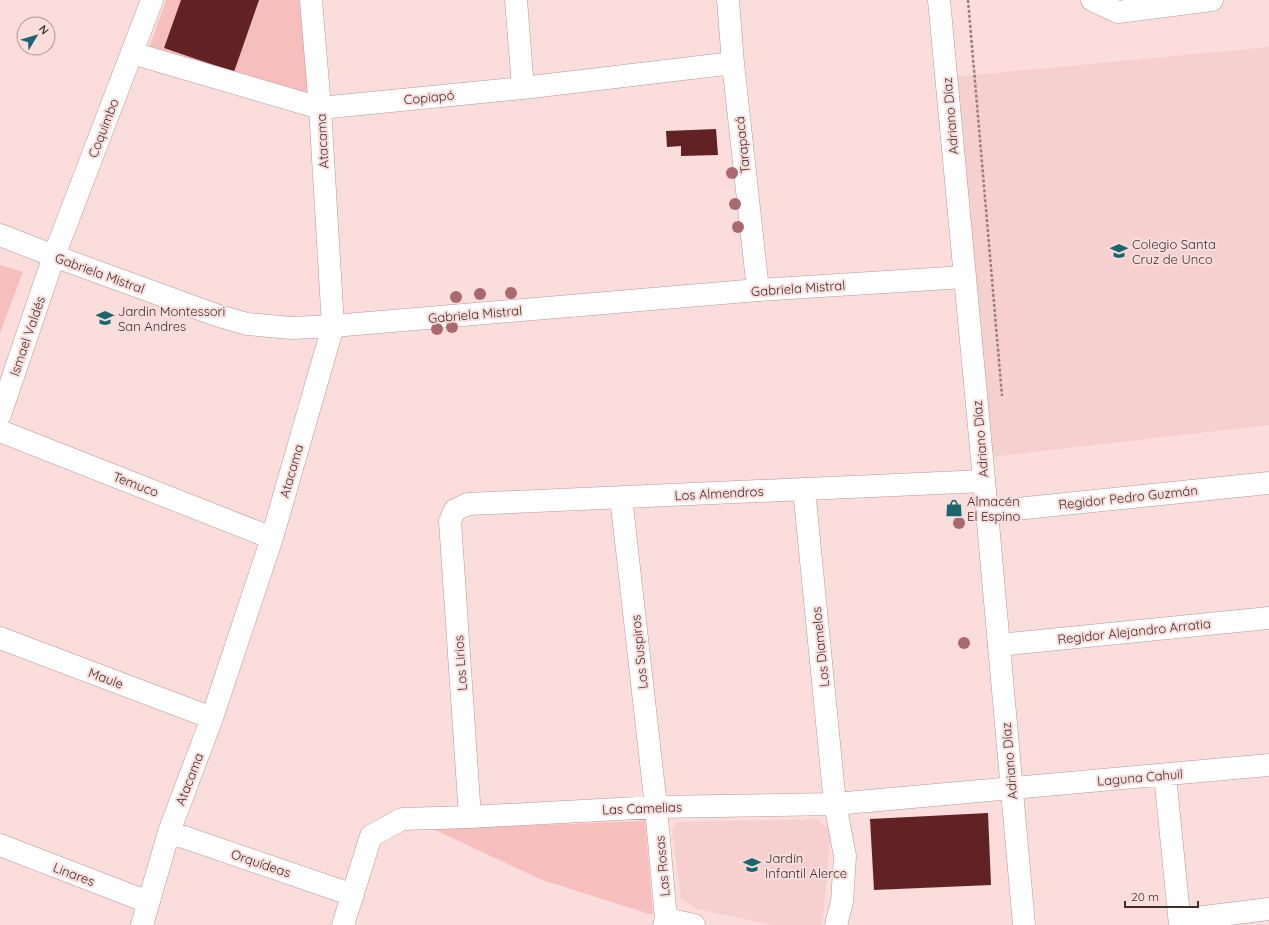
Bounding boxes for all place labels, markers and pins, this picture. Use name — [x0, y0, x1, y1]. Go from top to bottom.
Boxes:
place label: Colegio Santa Cruz de Unco — [1132, 236, 1216, 267]
school or university icon: Colegio Santa Cruz de Unco — [1109, 241, 1129, 261]
place label: Jardin Montessori San Andres — [118, 303, 225, 334]
school or university icon: Jardin Montessori San Andres — [95, 308, 115, 328]
place label: Almacén El Espino — [967, 493, 1021, 524]
shop icon: Almacén El Espino — [944, 498, 964, 518]
place label: Jardín Infantil Alerce — [765, 850, 847, 881]
school or university icon: Jardín Infantil Alerce — [742, 855, 762, 875]

